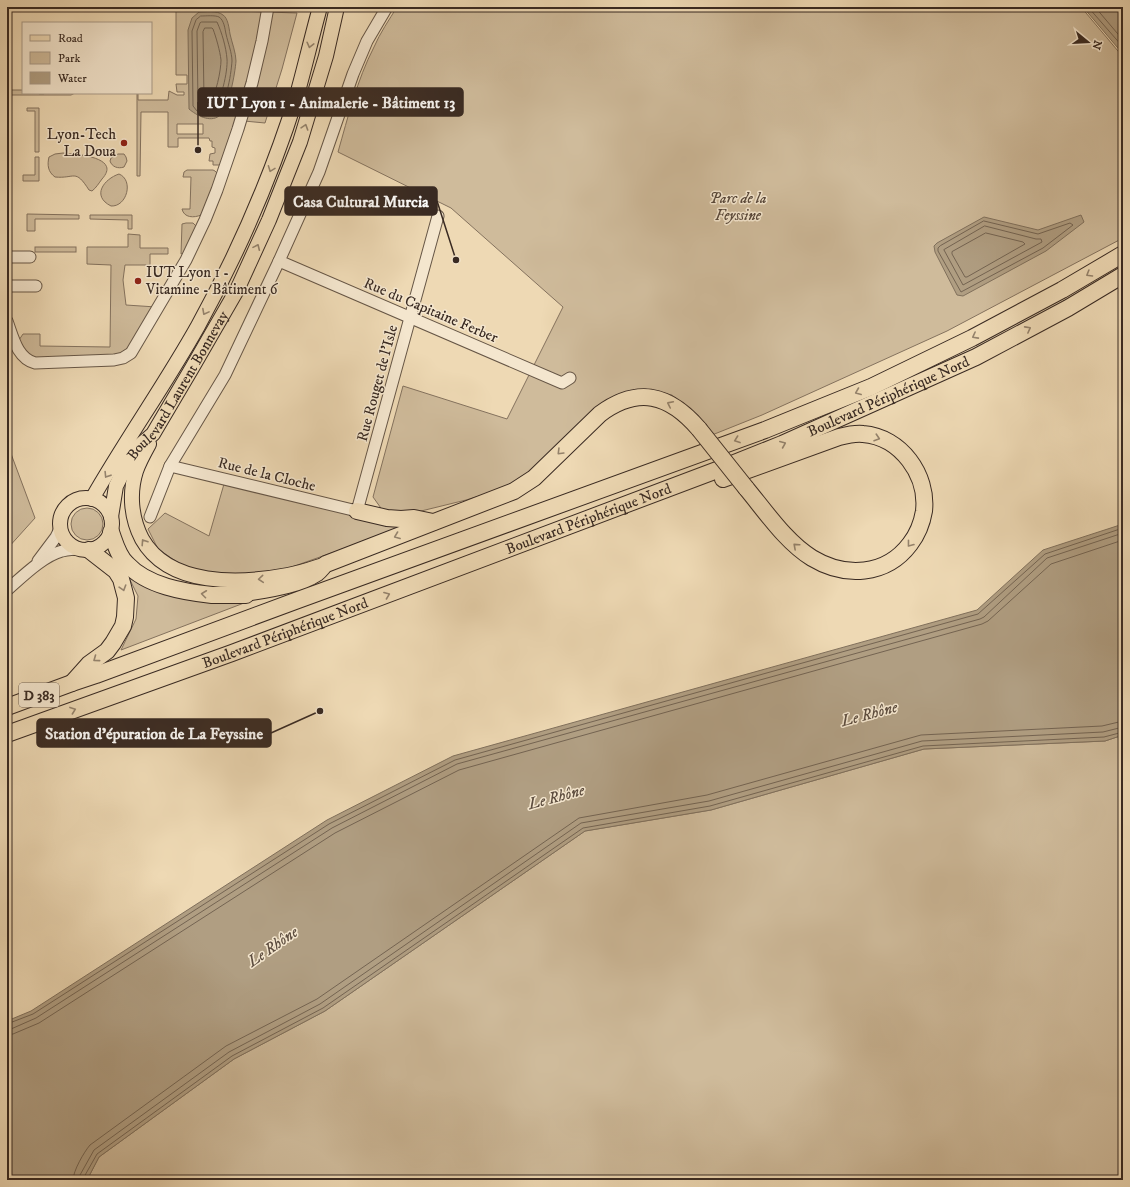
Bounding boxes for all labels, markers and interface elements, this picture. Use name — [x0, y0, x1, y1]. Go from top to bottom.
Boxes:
legend — [22, 22, 152, 94]
north arrow — [1068, 22, 1108, 62]
text: Road — [58, 31, 83, 46]
text: N — [1089, 38, 1105, 51]
one-way arrow — [306, 41, 315, 48]
text: Park — [58, 51, 80, 66]
text: Water — [57, 71, 87, 86]
callout: IUT Lyon 1 - Animalerie - Bâtiment 13 — [198, 88, 463, 116]
text: IUT Lyon 1 - Animalerie - Bâtiment 13 — [207, 93, 455, 113]
one-way arrow — [300, 123, 308, 130]
place label: Lyon-Tech La Doua — [47, 125, 117, 161]
marker: Lyon-Tech La Doua — [119, 138, 129, 148]
one-way arrow — [267, 165, 275, 172]
callout: Casa Cultural Murcia — [285, 187, 437, 215]
park label: Parc de la Feyssine — [710, 189, 766, 225]
text: Casa Cultural Murcia — [293, 192, 430, 212]
one-way arrow — [252, 244, 260, 252]
place label: IUT Lyon 1 - Vitamine - Bâtiment 6 — [145, 263, 279, 299]
one-way arrow — [1086, 269, 1093, 276]
street label: Rue du Capitaine Ferber — [361, 274, 501, 347]
marker: IUT Lyon 1 - Vitamine - Bâtiment 6 — [133, 276, 143, 286]
street label: Boulevard Laurent Bonnevay — [123, 307, 233, 464]
one-way arrow — [202, 308, 210, 315]
street label: Rue Rouget de l'Isle — [353, 323, 402, 443]
one-way arrow — [1024, 327, 1031, 334]
one-way arrow — [972, 331, 980, 339]
street label: Boulevard Périphérique Nord — [805, 352, 973, 441]
one-way arrow — [855, 387, 863, 395]
one-way arrow — [666, 401, 674, 409]
one-way arrow — [874, 433, 881, 442]
one-way arrow — [734, 436, 741, 444]
one-way arrow — [778, 441, 786, 449]
one-way arrow — [557, 447, 565, 455]
street label: Rue de la Cloche — [216, 453, 318, 496]
one-way arrow — [104, 471, 111, 478]
street label: Boulevard Périphérique Nord — [503, 479, 674, 559]
one-way arrow — [394, 531, 401, 539]
one-way arrow — [141, 539, 149, 546]
one-way arrow — [908, 539, 915, 546]
one-way arrow — [793, 543, 801, 551]
one-way arrow — [258, 574, 264, 583]
one-way arrow — [118, 584, 127, 591]
one-way arrow — [201, 589, 207, 598]
one-way arrow — [383, 591, 390, 599]
street label: Boulevard Périphérique Nord — [200, 593, 371, 673]
one-way arrow — [94, 654, 101, 661]
road number: D 383 — [19, 683, 59, 707]
water label: Le Rhône — [838, 697, 900, 731]
one-way arrow — [69, 707, 76, 715]
callout: Station d'épuration de La Feyssine — [37, 719, 271, 747]
text: Station d'épuration de La Feyssine — [45, 724, 263, 744]
water label: Le Rhône — [525, 780, 587, 814]
water label: Le Rhône — [243, 922, 302, 972]

